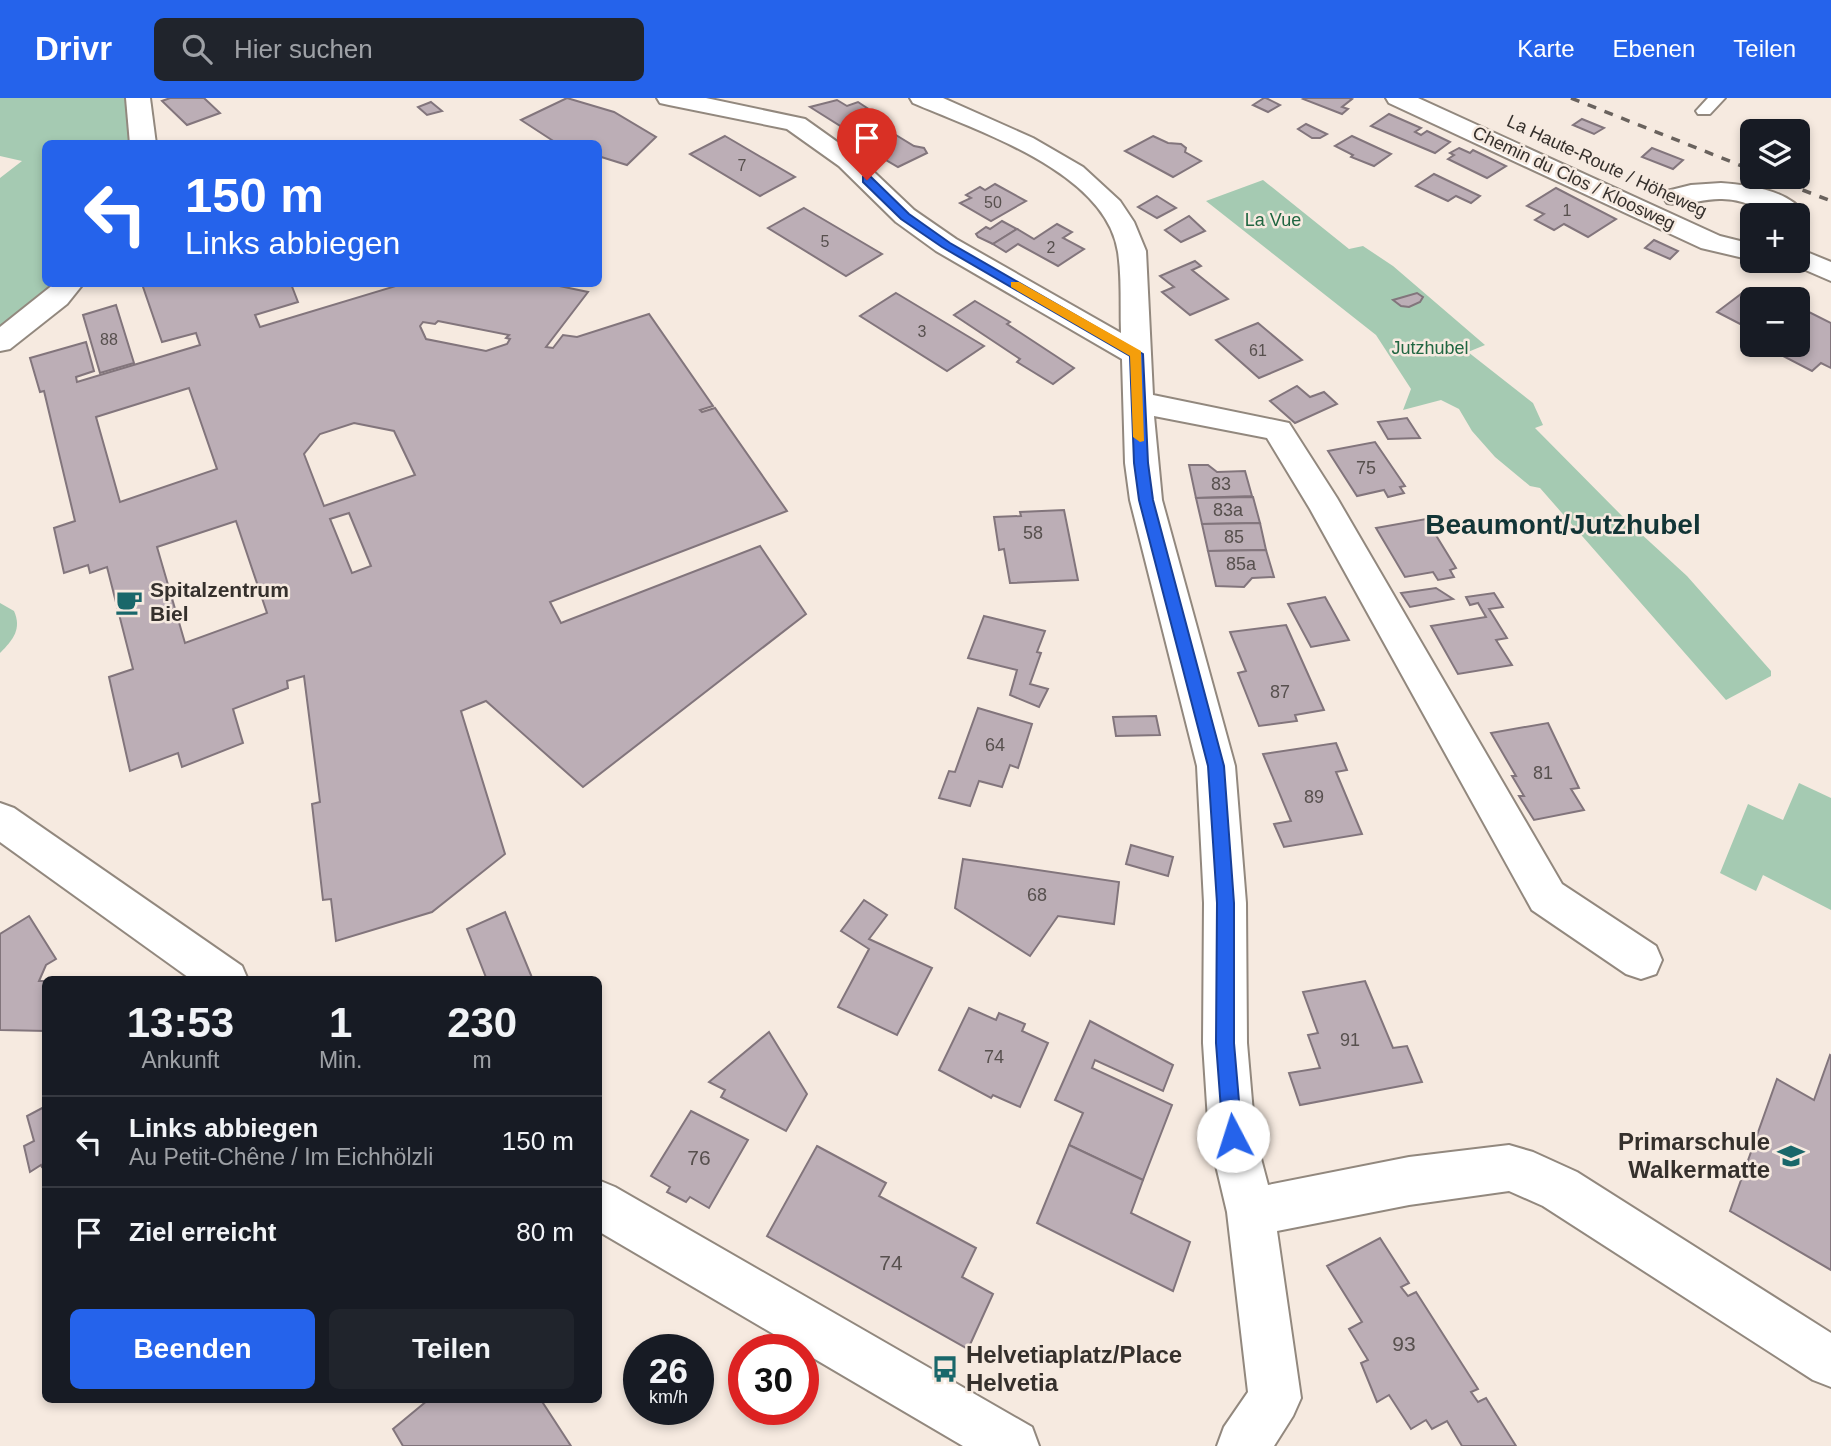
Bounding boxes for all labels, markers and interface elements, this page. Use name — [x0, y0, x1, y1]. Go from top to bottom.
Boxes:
search box — [154, 18, 644, 81]
text: Drivr — [35, 30, 112, 67]
icon: search — [178, 30, 216, 68]
text: Hier suchen — [234, 34, 373, 64]
text: Karte — [1517, 35, 1575, 62]
text: Ebenen — [1613, 35, 1695, 62]
text: Teilen — [1733, 35, 1796, 62]
pin — [837, 108, 897, 180]
street label: La Haute-Route / Höheweg — [1504, 111, 1710, 221]
icon: arrive — [848, 119, 886, 157]
map controls — [1740, 119, 1810, 357]
button: layers — [1740, 119, 1810, 189]
street label: Chemin du Clos / Kloosweg — [1470, 122, 1678, 234]
house number: 7 — [738, 157, 747, 174]
icon: left — [70, 168, 161, 259]
text: 150 m — [185, 168, 324, 222]
house number: 50 — [984, 194, 1002, 211]
house number: 1 — [1563, 202, 1572, 219]
button: + — [1740, 203, 1810, 273]
park label: La Vue — [1245, 210, 1301, 230]
text: Links abbiegen — [185, 225, 400, 261]
house number: 5 — [821, 233, 830, 250]
house number: 2 — [1047, 239, 1056, 256]
button: − — [1740, 287, 1810, 357]
house number: 3 — [918, 323, 927, 340]
house number: 88 — [100, 331, 118, 348]
park label: Jutzhubel — [1391, 338, 1469, 358]
house number: 61 — [1249, 342, 1267, 359]
house number: 75 — [1356, 458, 1376, 478]
house number: 83 — [1211, 474, 1231, 494]
house number: 83a — [1213, 500, 1244, 520]
district label: Beaumont/Jutzhubel — [1425, 509, 1701, 540]
house number: 58 — [1023, 523, 1043, 543]
house number: 85 — [1224, 527, 1244, 547]
house number: 85a — [1226, 554, 1257, 574]
place label: Spitalzentrum Biel — [150, 578, 289, 625]
cafe icon: Spitalzentrum Biel — [114, 587, 144, 617]
house number: 87 — [1270, 682, 1290, 702]
house number: 64 — [985, 735, 1005, 755]
house number: 81 — [1533, 763, 1553, 783]
house number: 89 — [1304, 787, 1324, 807]
house number: 68 — [1027, 885, 1047, 905]
text: 13:53 — [127, 999, 234, 1046]
text: 1 — [329, 999, 352, 1046]
text: 230 — [447, 999, 517, 1046]
house number: 91 — [1340, 1030, 1360, 1050]
text: Ankunft — [141, 1047, 219, 1073]
text: Min. — [319, 1047, 362, 1073]
text: m — [473, 1047, 492, 1073]
house number: 74 — [984, 1047, 1004, 1067]
position arrow — [1196, 1099, 1270, 1173]
text: Links abbiegen — [129, 1113, 318, 1143]
icon: left — [70, 1123, 108, 1161]
text: 150 m — [502, 1126, 574, 1156]
place label: Primarschule Walkermatte — [1618, 1128, 1770, 1183]
school or university icon: Primarschule Walkermatte — [1776, 1141, 1806, 1171]
text: Au Petit-Chêne / Im Eichhölzli — [129, 1144, 433, 1170]
house number: 76 — [687, 1146, 711, 1169]
icon: arrive — [70, 1214, 108, 1252]
text: Ziel erreicht — [129, 1217, 276, 1247]
text: 80 m — [516, 1217, 574, 1247]
house number: 74 — [879, 1251, 903, 1274]
button: Beenden — [70, 1309, 315, 1389]
button: Teilen — [329, 1309, 574, 1389]
house number: 93 — [1392, 1332, 1416, 1355]
speed limit sign: 30 — [728, 1334, 819, 1425]
place label: Helvetiaplatz/Place Helvetia — [966, 1341, 1182, 1396]
text: 26 — [649, 1351, 688, 1390]
bus stop icon: Helvetiaplatz/Place Helvetia — [930, 1354, 960, 1384]
text: km/h — [649, 1387, 688, 1407]

